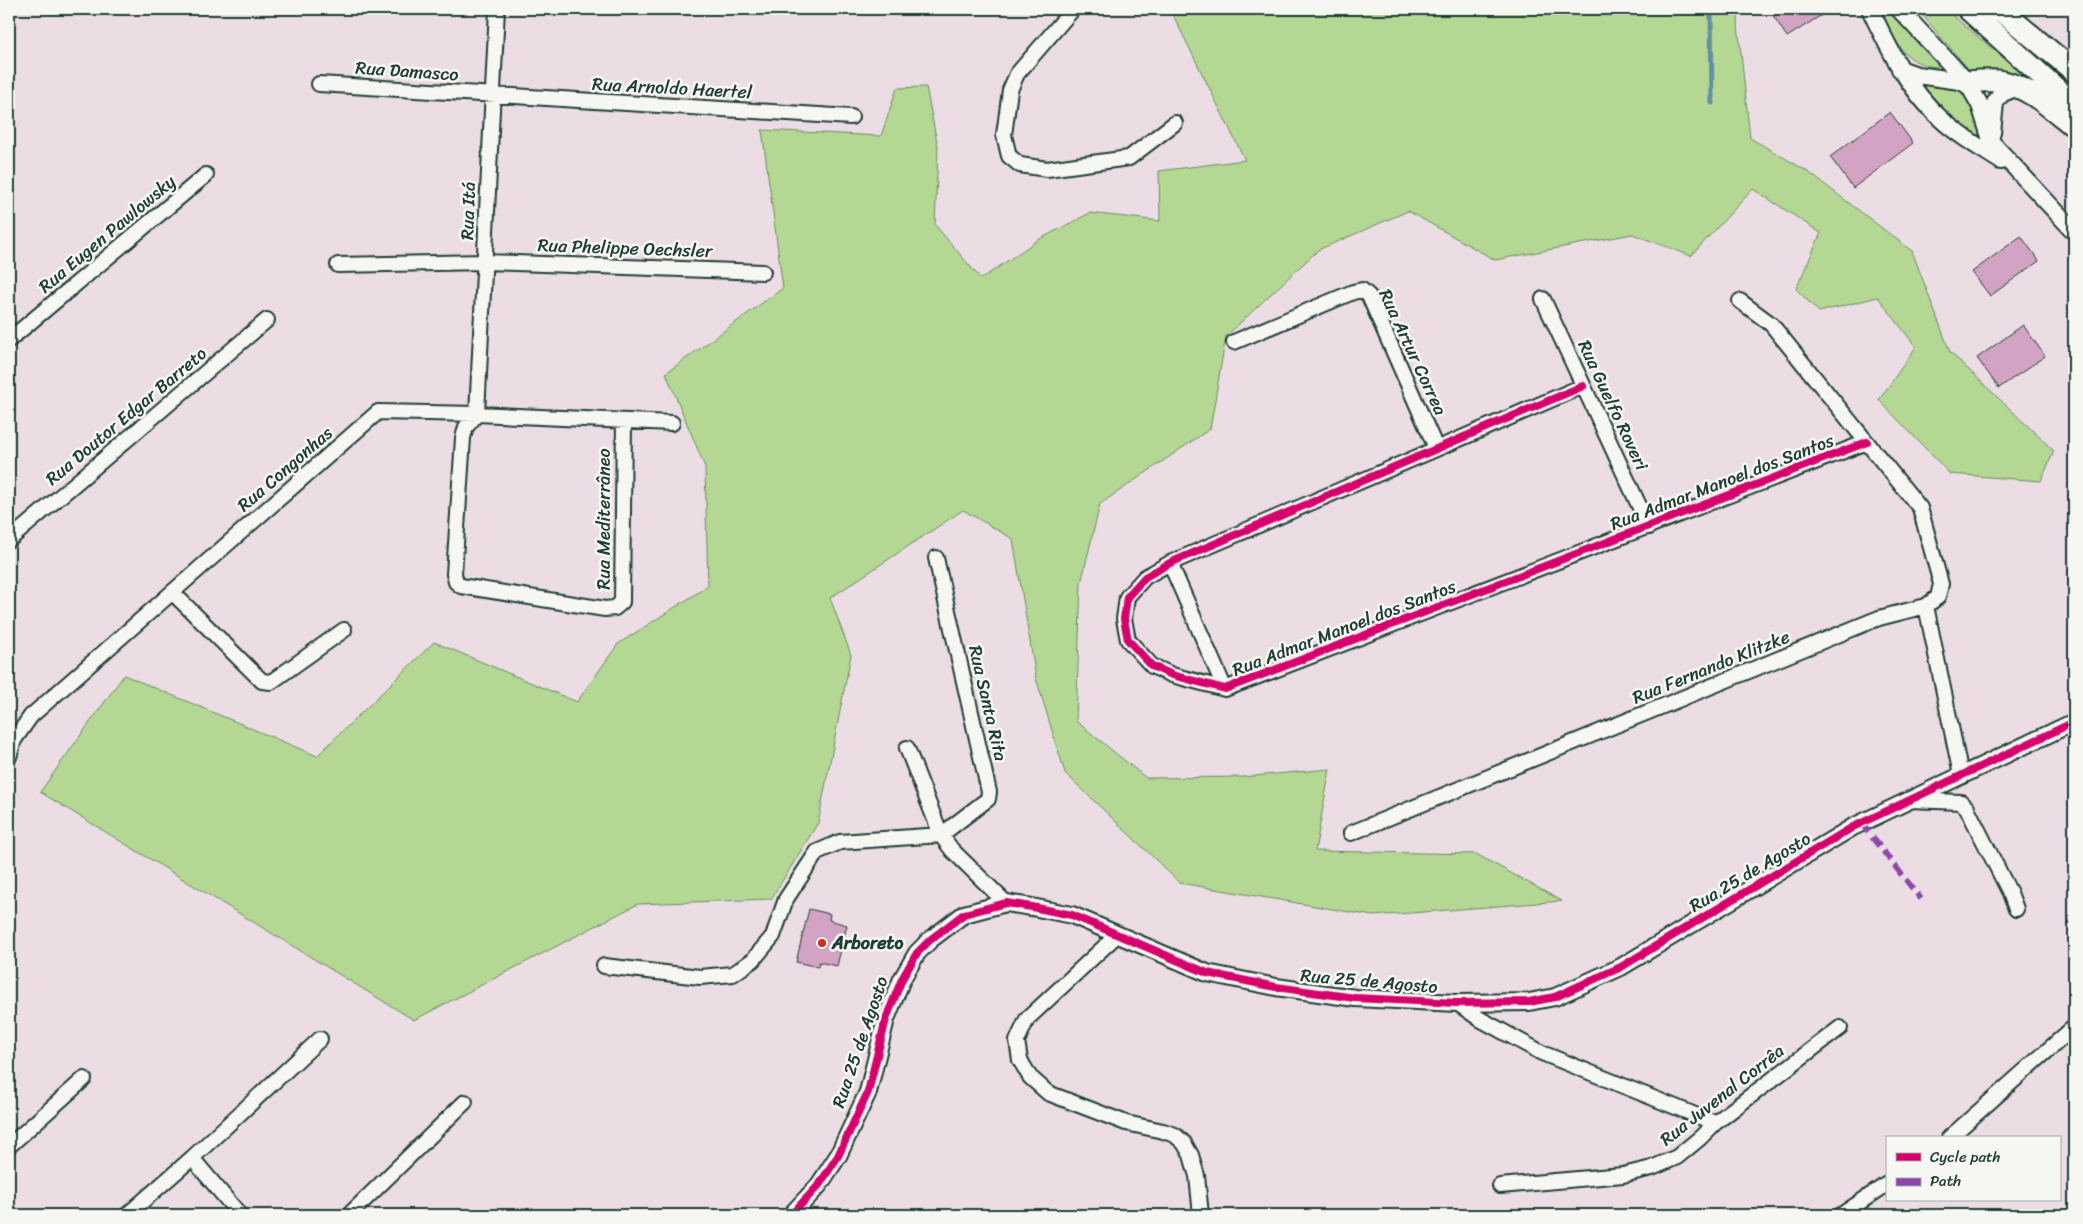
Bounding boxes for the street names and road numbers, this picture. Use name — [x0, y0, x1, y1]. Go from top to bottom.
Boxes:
street label: Rua Damasco — [354, 51, 460, 91]
street label: Rua Arnoldo Haertel — [591, 68, 754, 108]
street label: Rua Eugen Pawlowsky — [31, 166, 184, 301]
street label: Rua Itá — [451, 181, 485, 241]
street label: Rua Phelippe Oechsler — [537, 229, 715, 267]
street label: Rua Artur Correa — [1370, 283, 1456, 421]
street label: Rua Guelfo Roveri — [1569, 334, 1658, 477]
street label: Rua Doutor Edgar Barreto — [38, 338, 214, 494]
street label: Rua Congonhas — [230, 417, 341, 520]
street label: Rua Admar Manoel dos Santos — [1605, 424, 1839, 540]
street label: Rua Mediterrâneo — [588, 448, 620, 590]
street label: Rua Admar Manoel dos Santos — [1227, 570, 1461, 686]
street label: Rua Fernando Klitzke — [1627, 621, 1795, 713]
street label: Rua Santa Rita — [959, 642, 1017, 764]
street label: Rua 25 de Agosto — [1683, 823, 1817, 921]
street label: Rua 25 de Agosto — [1299, 959, 1439, 1003]
street label: Rua 25 de Agosto — [822, 972, 898, 1112]
street label: Rua Juvenal Corrêa — [1652, 1036, 1792, 1154]

